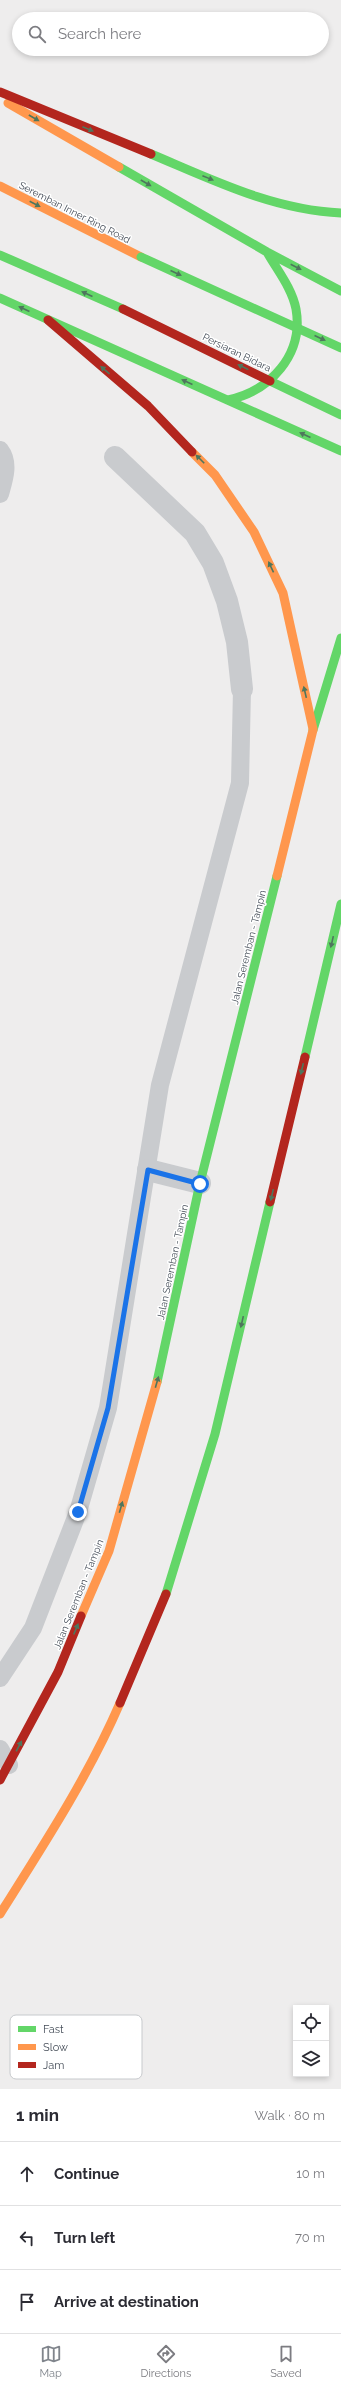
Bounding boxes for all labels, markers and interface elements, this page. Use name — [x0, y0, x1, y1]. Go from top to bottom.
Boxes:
search box — [12, 12, 329, 56]
icon: search — [26, 23, 48, 45]
text: Search here — [58, 25, 141, 43]
one-way arrow — [28, 114, 40, 121]
one-way arrow — [82, 126, 94, 132]
one-way arrow — [202, 175, 214, 181]
one-way arrow — [141, 179, 152, 186]
street label: Seremban Inner Ring Road — [17, 180, 132, 245]
one-way arrow — [29, 201, 41, 207]
one-way arrow — [290, 264, 302, 271]
one-way arrow — [171, 270, 182, 276]
one-way arrow — [81, 290, 93, 297]
one-way arrow — [18, 306, 29, 312]
street label: Persiaran Bidara — [201, 331, 273, 374]
one-way arrow — [314, 335, 326, 341]
one-way arrow — [237, 364, 249, 371]
one-way arrow — [100, 365, 111, 374]
one-way arrow — [181, 379, 192, 385]
one-way arrow — [300, 432, 311, 438]
one-way arrow — [195, 454, 205, 464]
one-way arrow — [267, 561, 274, 573]
one-way arrow — [301, 686, 307, 698]
street label: Jalan Seremban - Tampin — [229, 889, 268, 1005]
one-way arrow — [329, 937, 335, 949]
one-way arrow — [299, 1063, 305, 1075]
route start — [191, 1175, 209, 1193]
one-way arrow — [269, 1189, 275, 1201]
street label: Jalan Seremban - Tampin — [155, 1203, 190, 1321]
one-way arrow — [239, 1316, 245, 1328]
one-way arrow — [154, 1376, 160, 1388]
one-way arrow — [119, 1501, 125, 1514]
route end — [69, 1503, 87, 1521]
street label: Jalan Seremban - Tampin — [51, 1538, 106, 1651]
one-way arrow — [73, 1623, 79, 1634]
one-way arrow — [16, 1740, 22, 1751]
map controls — [293, 2005, 329, 2077]
button: locate — [293, 2005, 329, 2041]
legend — [10, 2015, 142, 2079]
text: Fast — [43, 2023, 64, 2036]
text: Slow — [43, 2041, 68, 2054]
button: layers — [293, 2041, 329, 2077]
text: Jam — [43, 2059, 64, 2072]
text: 1 min — [16, 2105, 59, 2125]
text: Walk · 80 m — [255, 2108, 325, 2123]
icon: ahead — [16, 2163, 38, 2185]
text: Continue — [54, 2165, 119, 2183]
text: 10 m — [296, 2166, 325, 2181]
icon: left — [16, 2227, 38, 2249]
text: Turn left — [54, 2229, 115, 2247]
text: 70 m — [295, 2230, 325, 2245]
icon: arrive — [16, 2291, 38, 2313]
text: Arrive at destination — [54, 2293, 199, 2311]
tab: Map — [39, 2343, 62, 2380]
tab: Directions — [141, 2343, 191, 2380]
tab: Saved — [270, 2343, 302, 2380]

